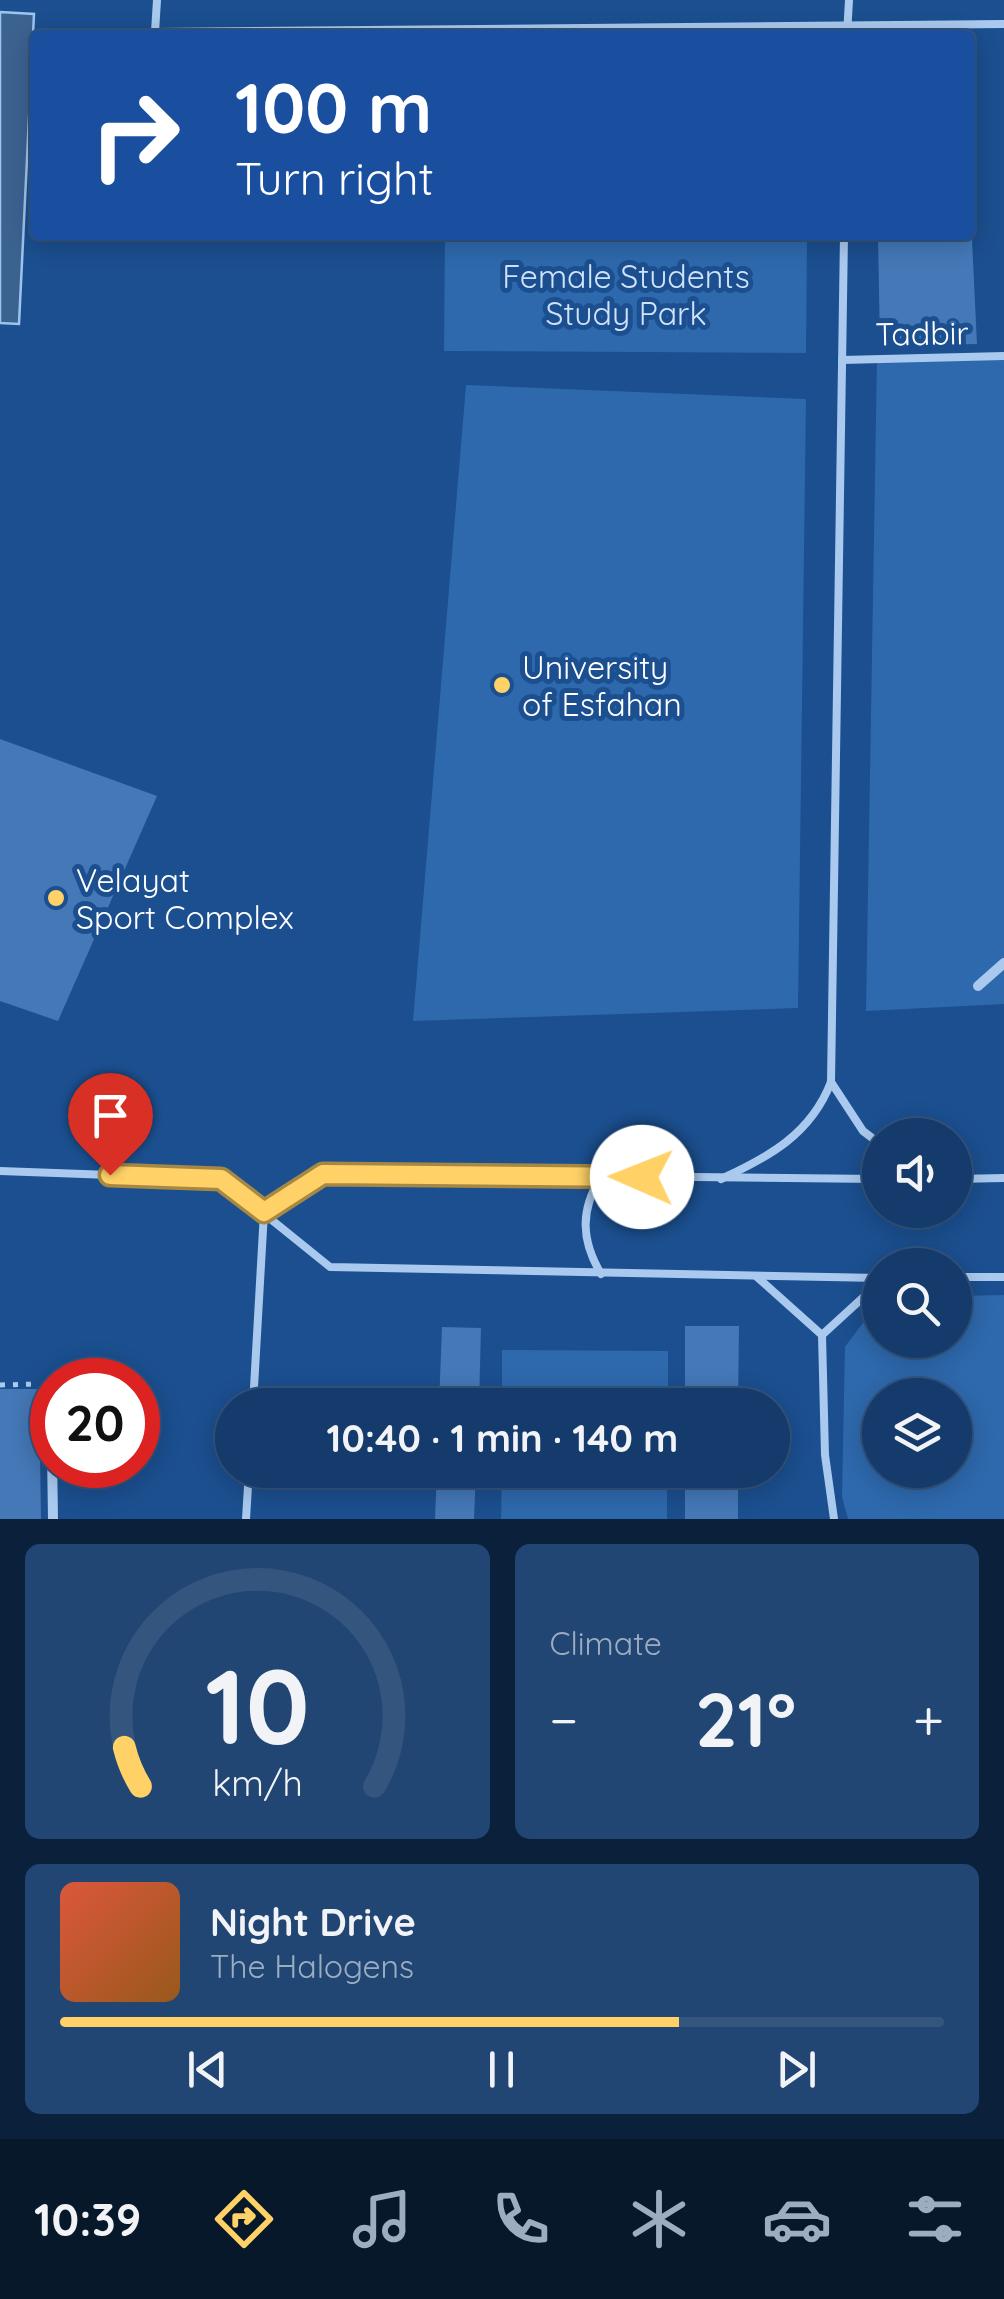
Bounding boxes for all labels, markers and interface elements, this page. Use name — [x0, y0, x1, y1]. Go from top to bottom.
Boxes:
text: 100 m — [235, 63, 432, 151]
icon: right — [70, 70, 200, 200]
text: Turn right — [235, 150, 434, 206]
park label: Female Students Study Park — [502, 256, 750, 333]
street label: Tadbir — [875, 312, 969, 354]
place label: University of Esfahan — [522, 647, 682, 724]
marker: University of Esfahan — [491, 674, 513, 696]
place label: Velayat Sport Complex — [76, 860, 294, 937]
marker: Velayat Sport Complex — [45, 887, 67, 909]
pin — [68, 1073, 153, 1176]
icon: arrive — [83, 1088, 138, 1143]
map controls — [862, 1118, 972, 1488]
button: sound — [862, 1118, 972, 1228]
position arrow — [590, 1125, 694, 1229]
button: search — [862, 1248, 972, 1358]
speed limit sign: 20 — [30, 1358, 160, 1488]
button: layers — [862, 1378, 972, 1488]
text: 10:40 · 1 min · 140 m — [327, 1414, 678, 1462]
text: Climate — [550, 1623, 662, 1663]
text: 10 — [205, 1640, 309, 1770]
text: 21° — [695, 1672, 796, 1766]
text: − — [550, 1685, 578, 1754]
text: + — [913, 1685, 944, 1754]
text: km/h — [212, 1760, 303, 1805]
text: Night Drive — [210, 1898, 416, 1946]
text: The Halogens — [210, 1946, 414, 1986]
icon: previous — [180, 2042, 235, 2097]
icon: pause — [474, 2042, 529, 2097]
icon: next — [769, 2042, 824, 2097]
icon: directions — [209, 2184, 279, 2254]
icon: music — [347, 2184, 417, 2254]
icon: phone — [486, 2184, 556, 2254]
icon: climate — [624, 2184, 694, 2254]
icon: car — [762, 2184, 832, 2254]
icon: filters — [900, 2184, 970, 2254]
text: 10:39 — [34, 2191, 141, 2247]

